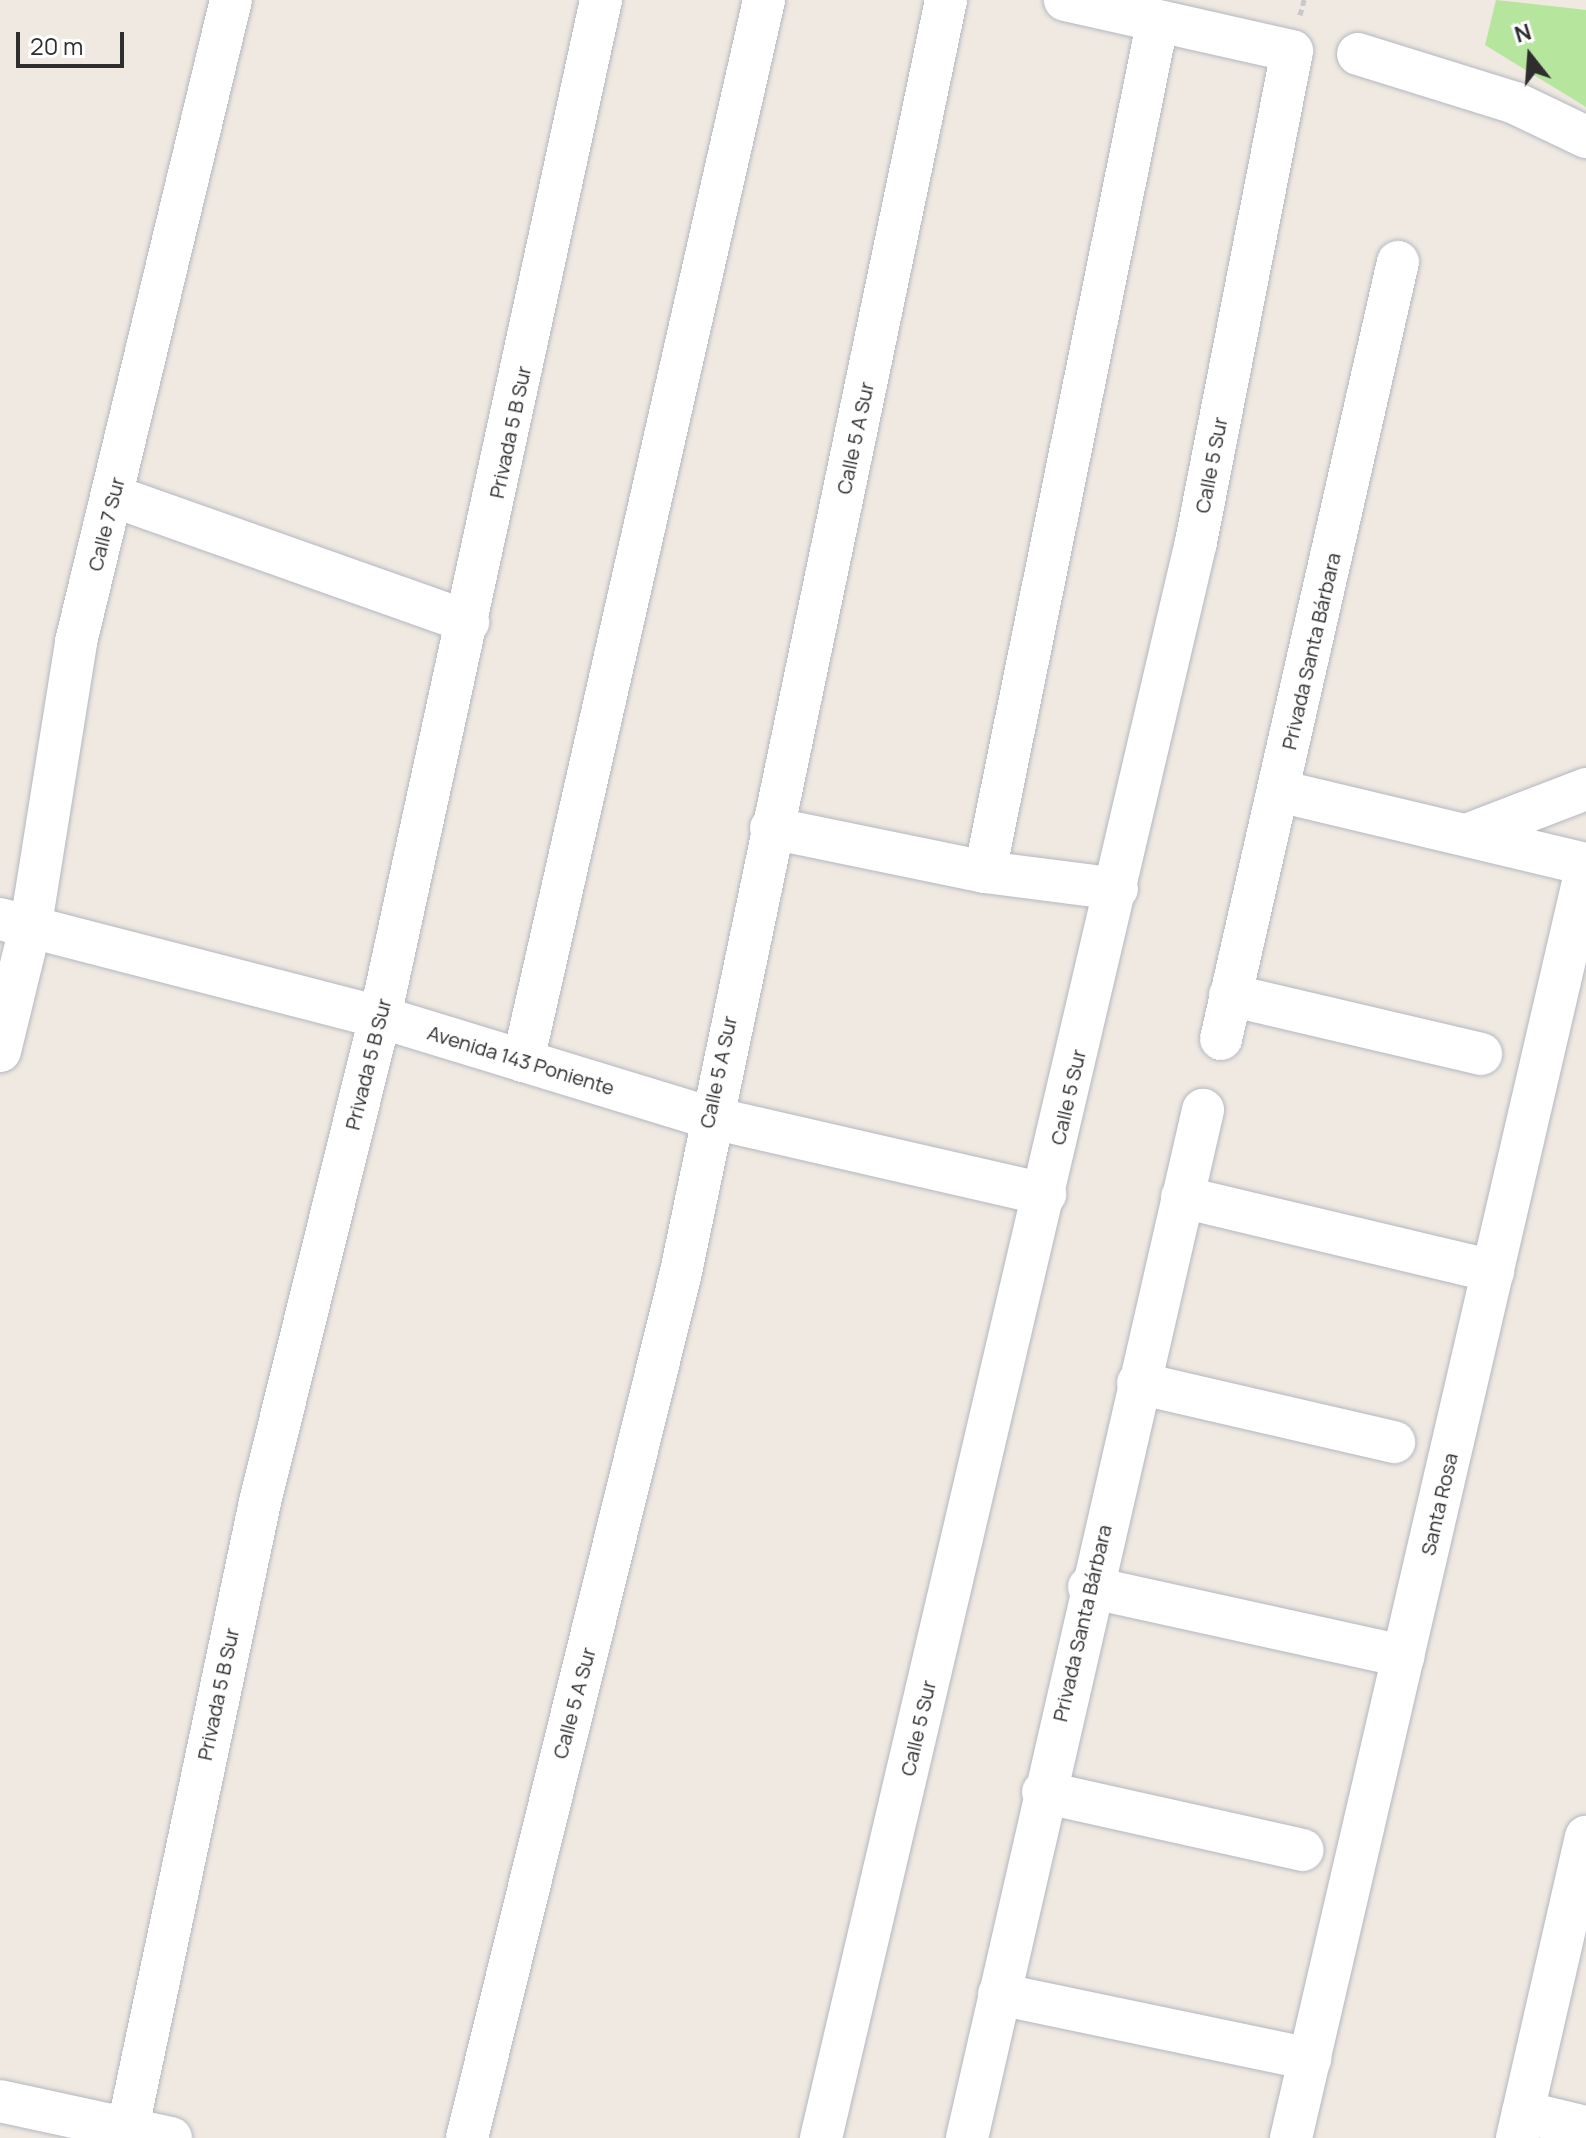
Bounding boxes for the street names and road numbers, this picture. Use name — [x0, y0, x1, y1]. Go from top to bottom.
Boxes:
street label: Privada 5 B Sur — [484, 364, 536, 500]
street label: Calle 5 A Sur — [831, 380, 879, 496]
street label: Calle 5 Sur — [1190, 415, 1232, 515]
street label: Calle 7 Sur — [83, 475, 129, 573]
street label: Privada Santa Bárbara — [1277, 550, 1345, 752]
street label: Privada 5 B Sur — [340, 996, 396, 1132]
street label: Calle 5 A Sur — [694, 1014, 742, 1130]
street label: Avenida 143 Poniente — [425, 1020, 617, 1100]
street label: Calle 5 Sur — [1045, 1047, 1091, 1147]
street label: Santa Rosa — [1416, 1450, 1462, 1558]
street label: Privada Santa Bárbara — [1048, 1522, 1116, 1724]
street label: Privada 5 B Sur — [192, 1626, 244, 1762]
street label: Calle 5 A Sur — [548, 1645, 600, 1761]
street label: Calle 5 Sur — [895, 1678, 941, 1778]

